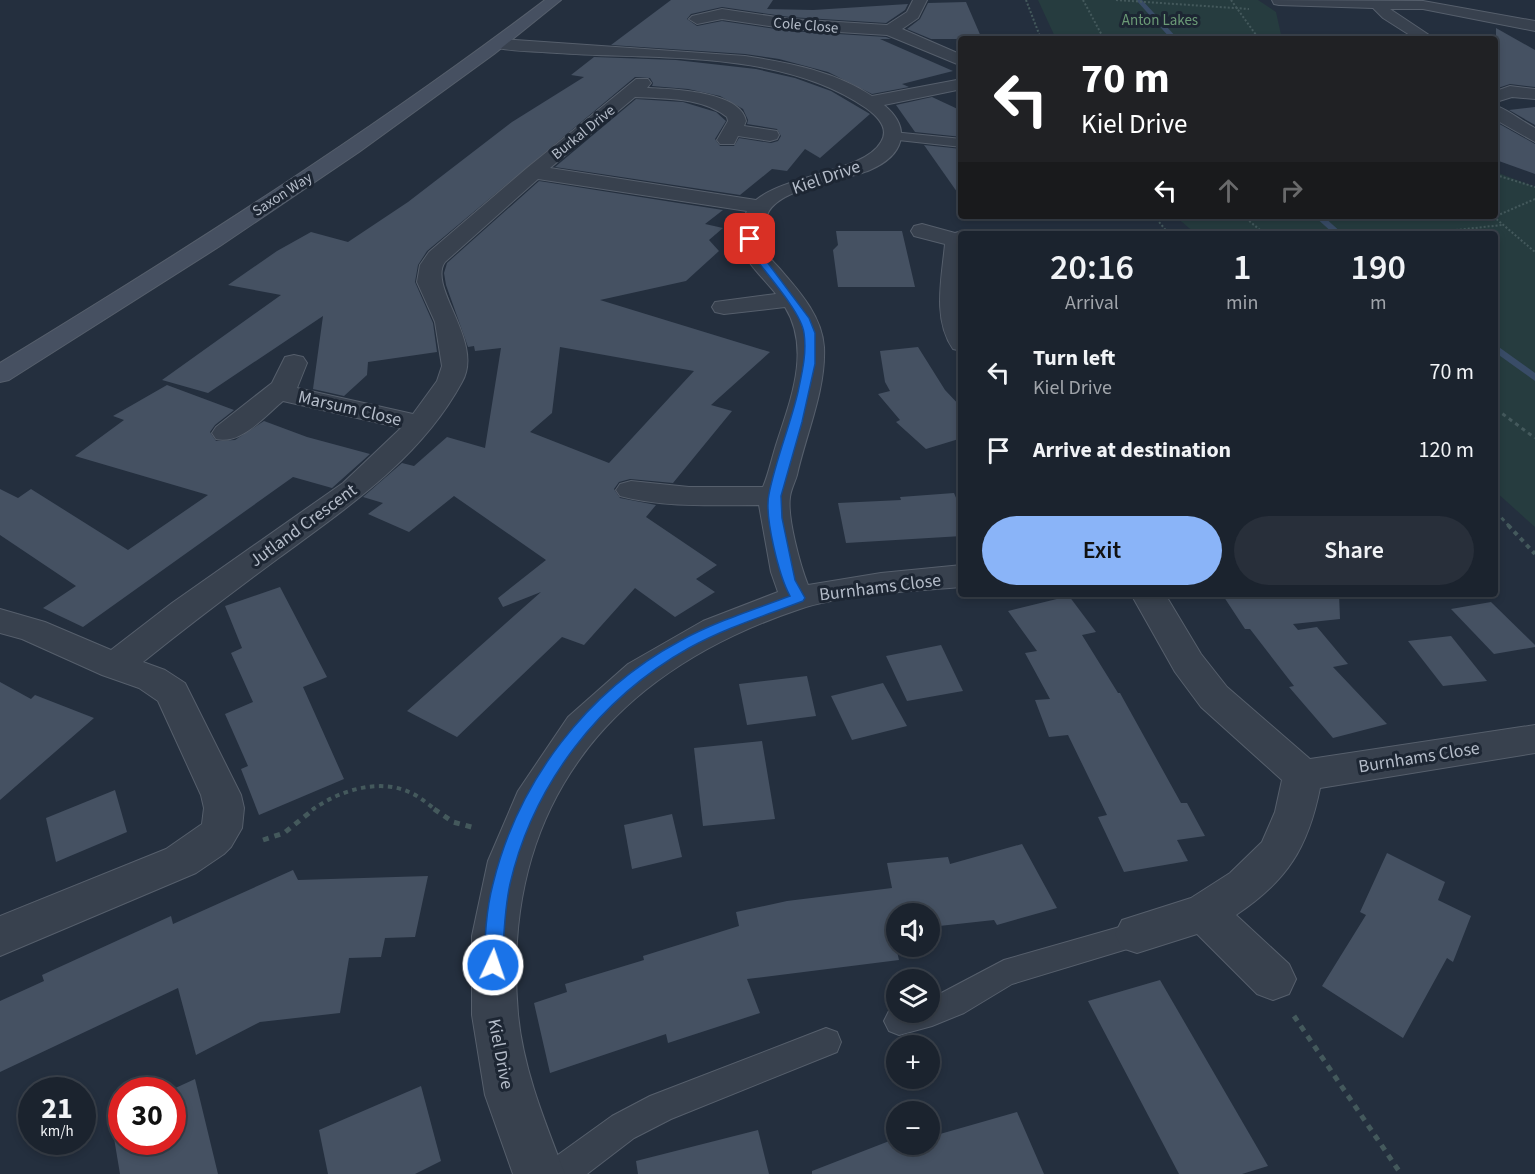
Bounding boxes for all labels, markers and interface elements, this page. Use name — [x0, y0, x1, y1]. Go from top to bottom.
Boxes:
park label: Anton Lakes — [1122, 10, 1198, 31]
street label: Cole Close — [773, 12, 839, 39]
text: 70 m — [1081, 49, 1170, 109]
icon: left — [982, 60, 1060, 138]
street label: Burkal Drive — [547, 100, 620, 165]
text: Kiel Drive — [1081, 105, 1187, 144]
street label: Kiel Drive — [789, 154, 864, 201]
street label: Saxon Way — [248, 167, 316, 222]
icon: left — [1149, 174, 1182, 207]
icon: ahead — [1212, 174, 1245, 207]
icon: right — [1275, 174, 1308, 207]
pin — [724, 213, 775, 264]
icon: arrive — [733, 222, 766, 255]
text: 20:16 — [1050, 242, 1134, 293]
text: 1 — [1233, 242, 1251, 293]
text: 190 — [1350, 242, 1406, 293]
text: Arrival — [1065, 289, 1119, 317]
text: min — [1226, 289, 1258, 317]
text: m — [1370, 289, 1386, 317]
text: Turn left — [1033, 342, 1115, 374]
icon: left — [982, 356, 1015, 389]
text: 70 m — [1429, 356, 1474, 388]
text: Kiel Drive — [1033, 374, 1112, 402]
street label: Marsum Close — [296, 384, 404, 433]
icon: arrive — [982, 434, 1015, 467]
text: Arrive at destination — [1033, 434, 1231, 466]
text: 120 m — [1419, 434, 1474, 466]
street label: Jutland Crescent — [245, 478, 362, 573]
button: Exit — [982, 516, 1222, 585]
button: Share — [1234, 516, 1474, 585]
street label: Burnhams Close — [818, 568, 942, 607]
street label: Burnhams Close — [1357, 736, 1482, 779]
map controls — [886, 903, 940, 1155]
button: sound — [886, 903, 940, 957]
position arrow — [461, 933, 525, 997]
button: layers — [886, 969, 940, 1023]
street label: Kiel Drive — [481, 1017, 520, 1091]
button: + — [886, 1035, 940, 1089]
speed limit sign: 30 — [108, 1077, 186, 1155]
text: 21 — [41, 1087, 73, 1130]
button: − — [886, 1101, 940, 1155]
text: km/h — [40, 1121, 74, 1142]

